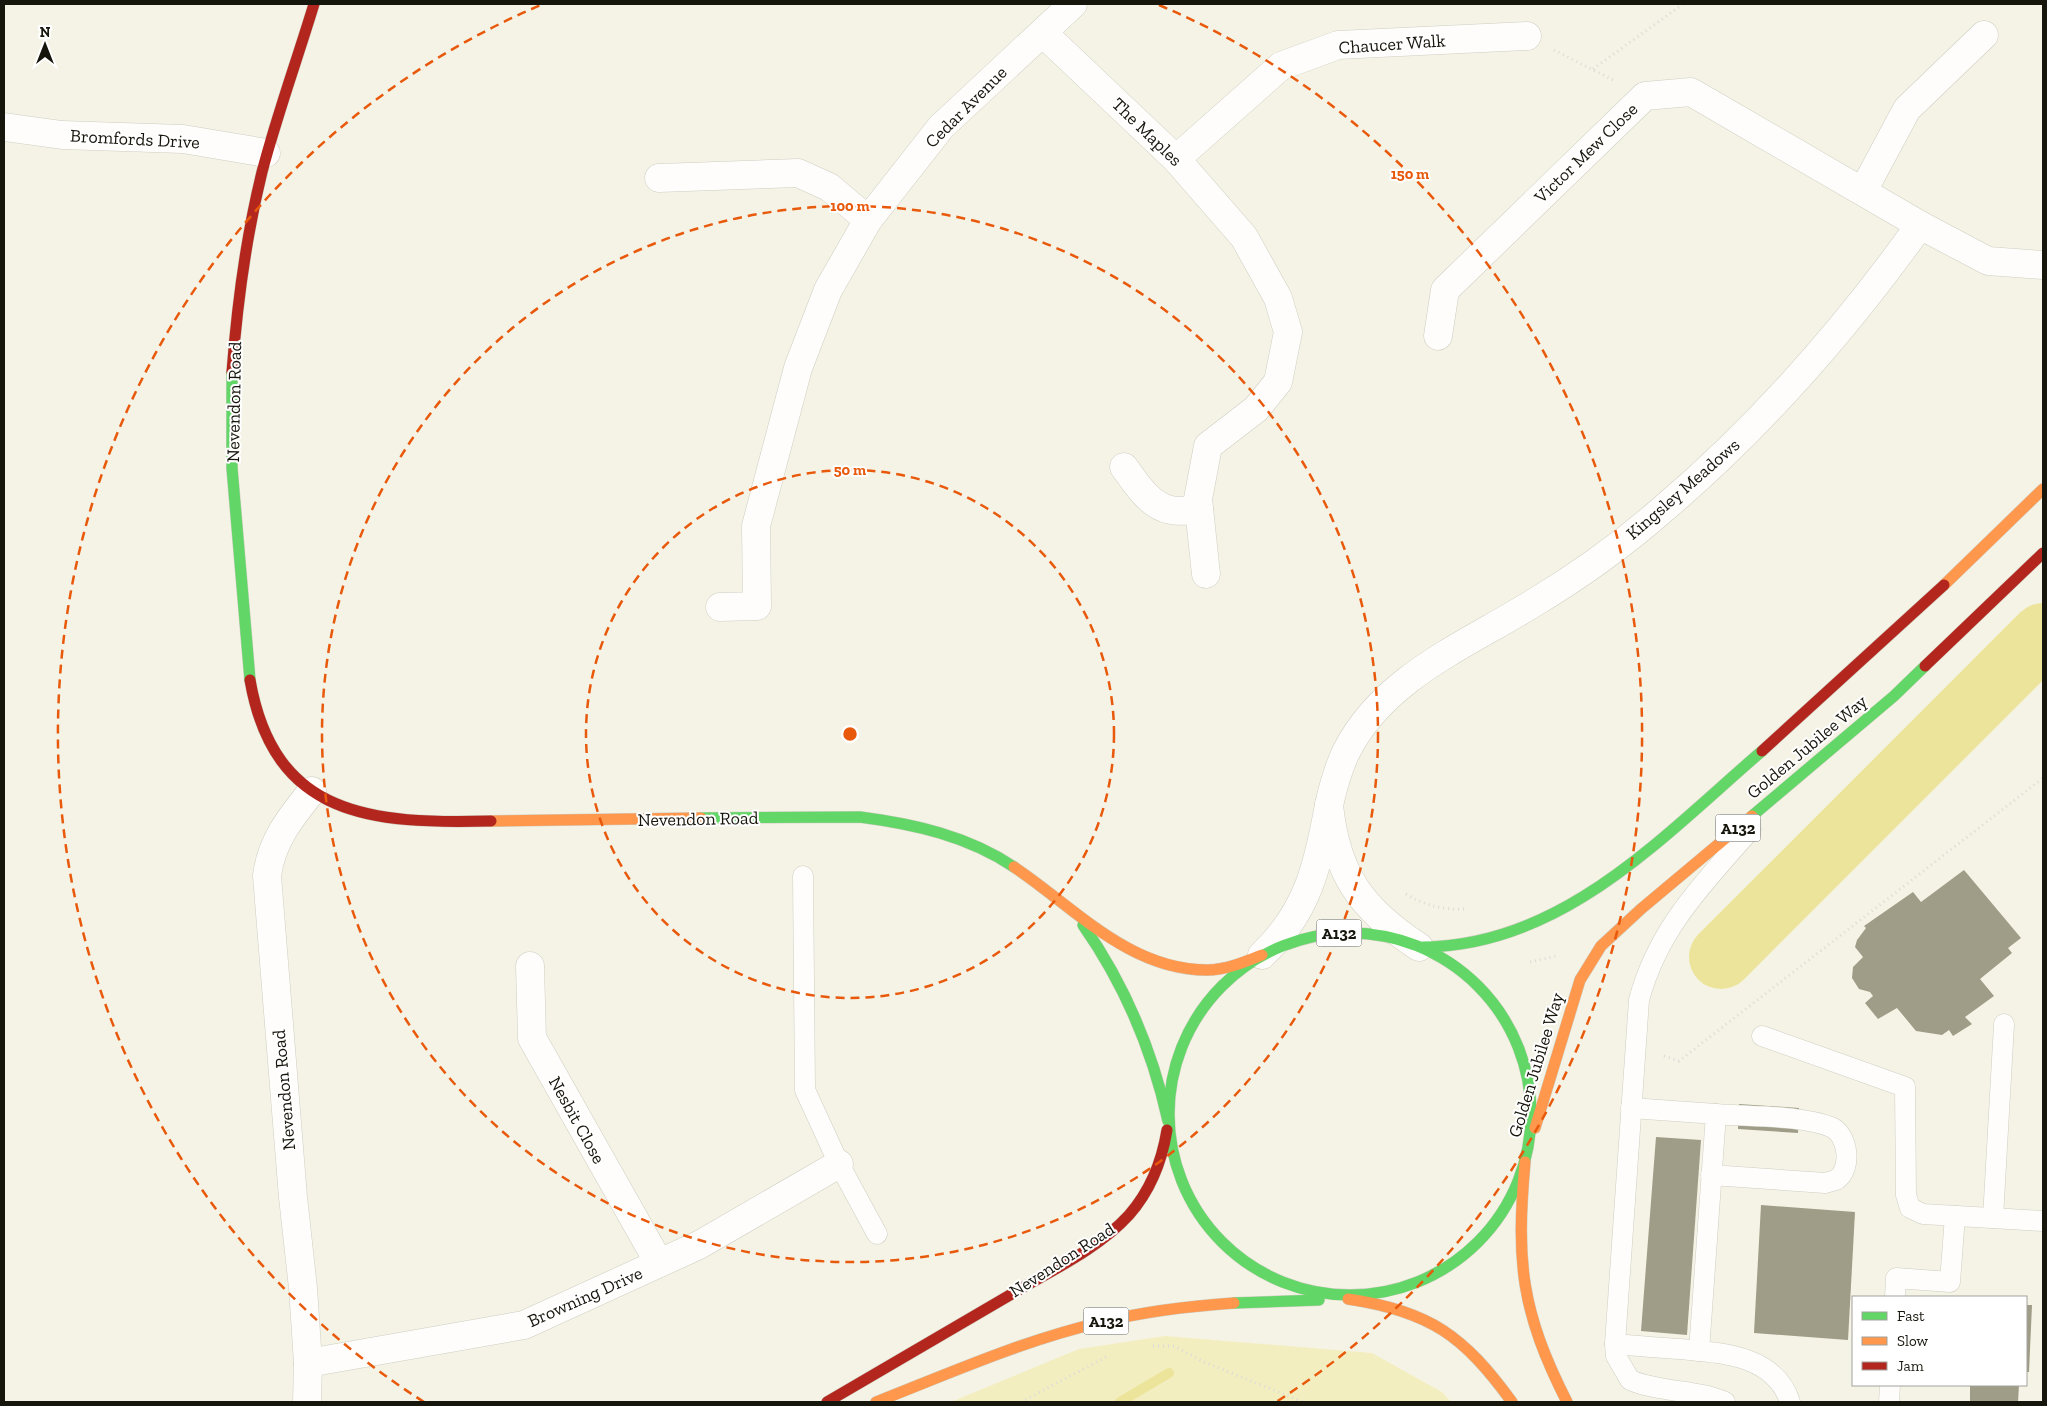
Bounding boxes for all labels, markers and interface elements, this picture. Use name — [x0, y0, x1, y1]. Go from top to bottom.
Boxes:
north arrow — [20, 20, 70, 70]
text: N — [40, 24, 51, 41]
street label: Chaucer Walk — [1338, 29, 1447, 59]
street label: Cedar Avenue — [921, 62, 1011, 152]
street label: The Maples — [1107, 93, 1187, 171]
street label: Victor Mew Close — [1529, 98, 1642, 209]
street label: Bromfords Drive — [70, 125, 200, 153]
text: 150 m — [1391, 165, 1429, 183]
text: 100 m — [830, 197, 870, 215]
street label: Nevendon Road — [222, 341, 246, 463]
street label: Kingsley Meadows — [1622, 434, 1744, 544]
text: 50 m — [834, 461, 866, 479]
street label: Golden Jubilee Way — [1742, 690, 1872, 804]
centre of rings — [841, 725, 859, 743]
street label: Nevendon Road — [637, 807, 759, 831]
road number: A132 — [1716, 814, 1760, 841]
road number: A132 — [1316, 920, 1362, 946]
street label: Golden Jubilee Way — [1504, 989, 1569, 1140]
street label: Nevendon Road — [268, 1029, 300, 1151]
street label: Nesbit Close — [544, 1072, 610, 1168]
street label: Nevendon Road — [1005, 1218, 1119, 1302]
street label: Browning Drive — [524, 1262, 646, 1332]
legend — [1852, 1296, 2027, 1386]
text: Fast — [1897, 1307, 1925, 1325]
road number: A132 — [1084, 1308, 1128, 1334]
text: Slow — [1897, 1332, 1929, 1350]
text: Jam — [1897, 1357, 1924, 1375]

